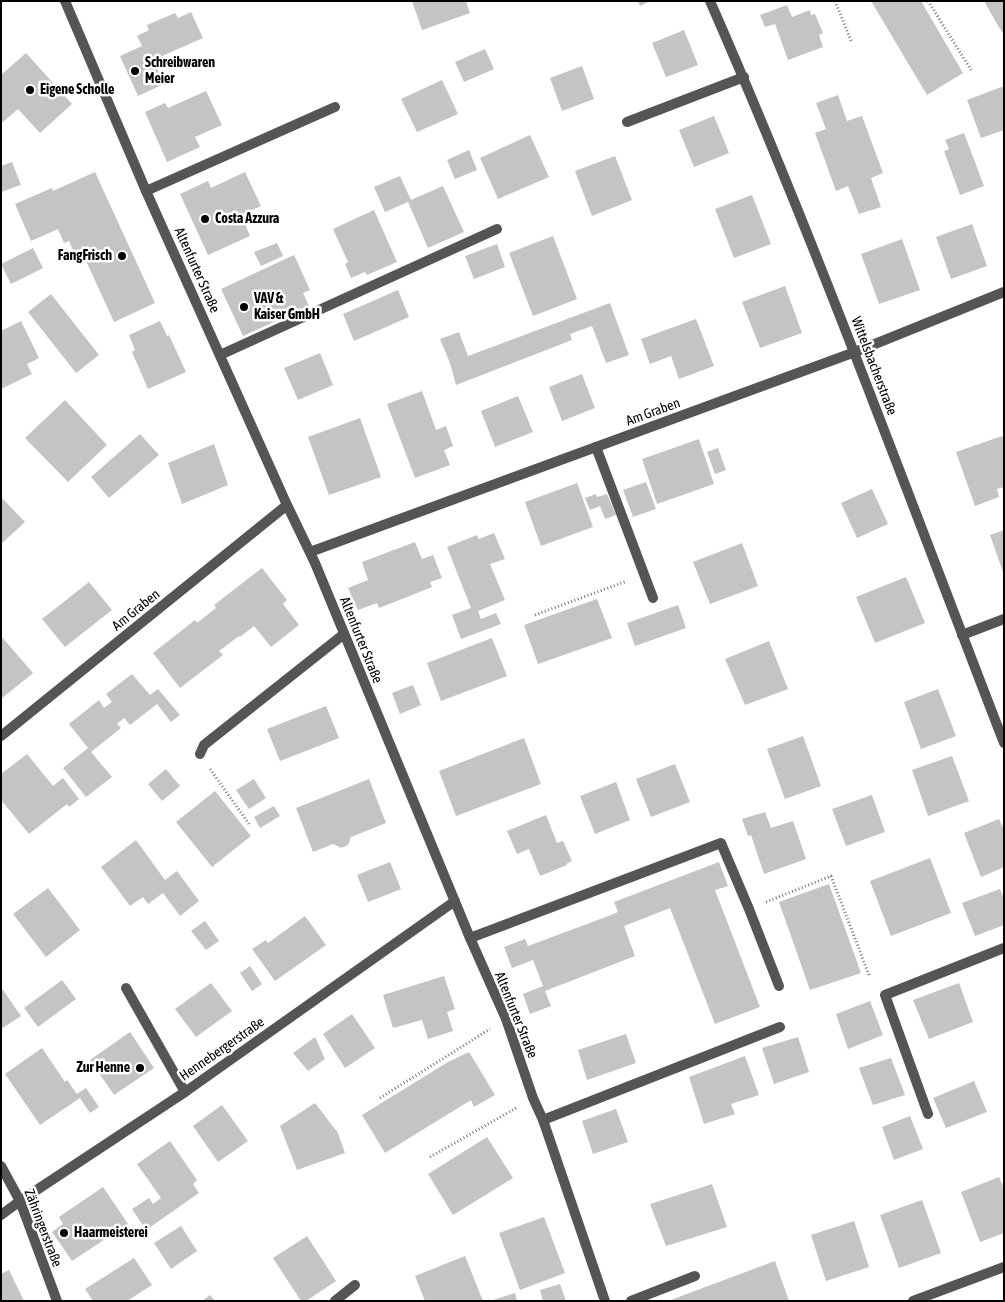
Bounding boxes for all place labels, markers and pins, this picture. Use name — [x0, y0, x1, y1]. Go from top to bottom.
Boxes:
place label: Schreibwaren Meier — [145, 55, 215, 88]
marker: Schreibwaren Meier — [129, 65, 141, 77]
place label: Eigene Scholle — [40, 82, 114, 98]
marker: Eigene Scholle — [24, 84, 36, 96]
place label: Costa Azzura — [215, 211, 279, 227]
marker: Costa Azzura — [199, 213, 211, 225]
place label: FangFrisch — [58, 248, 112, 264]
marker: FangFrisch — [116, 250, 128, 262]
place label: VAV & Kaiser GmbH — [254, 291, 320, 324]
marker: VAV & Kaiser GmbH — [238, 301, 250, 313]
place label: Zur Henne — [76, 1060, 130, 1076]
marker: Zur Henne — [134, 1062, 146, 1074]
place label: Haarmeisterei — [74, 1225, 148, 1241]
marker: Haarmeisterei — [58, 1227, 70, 1239]

